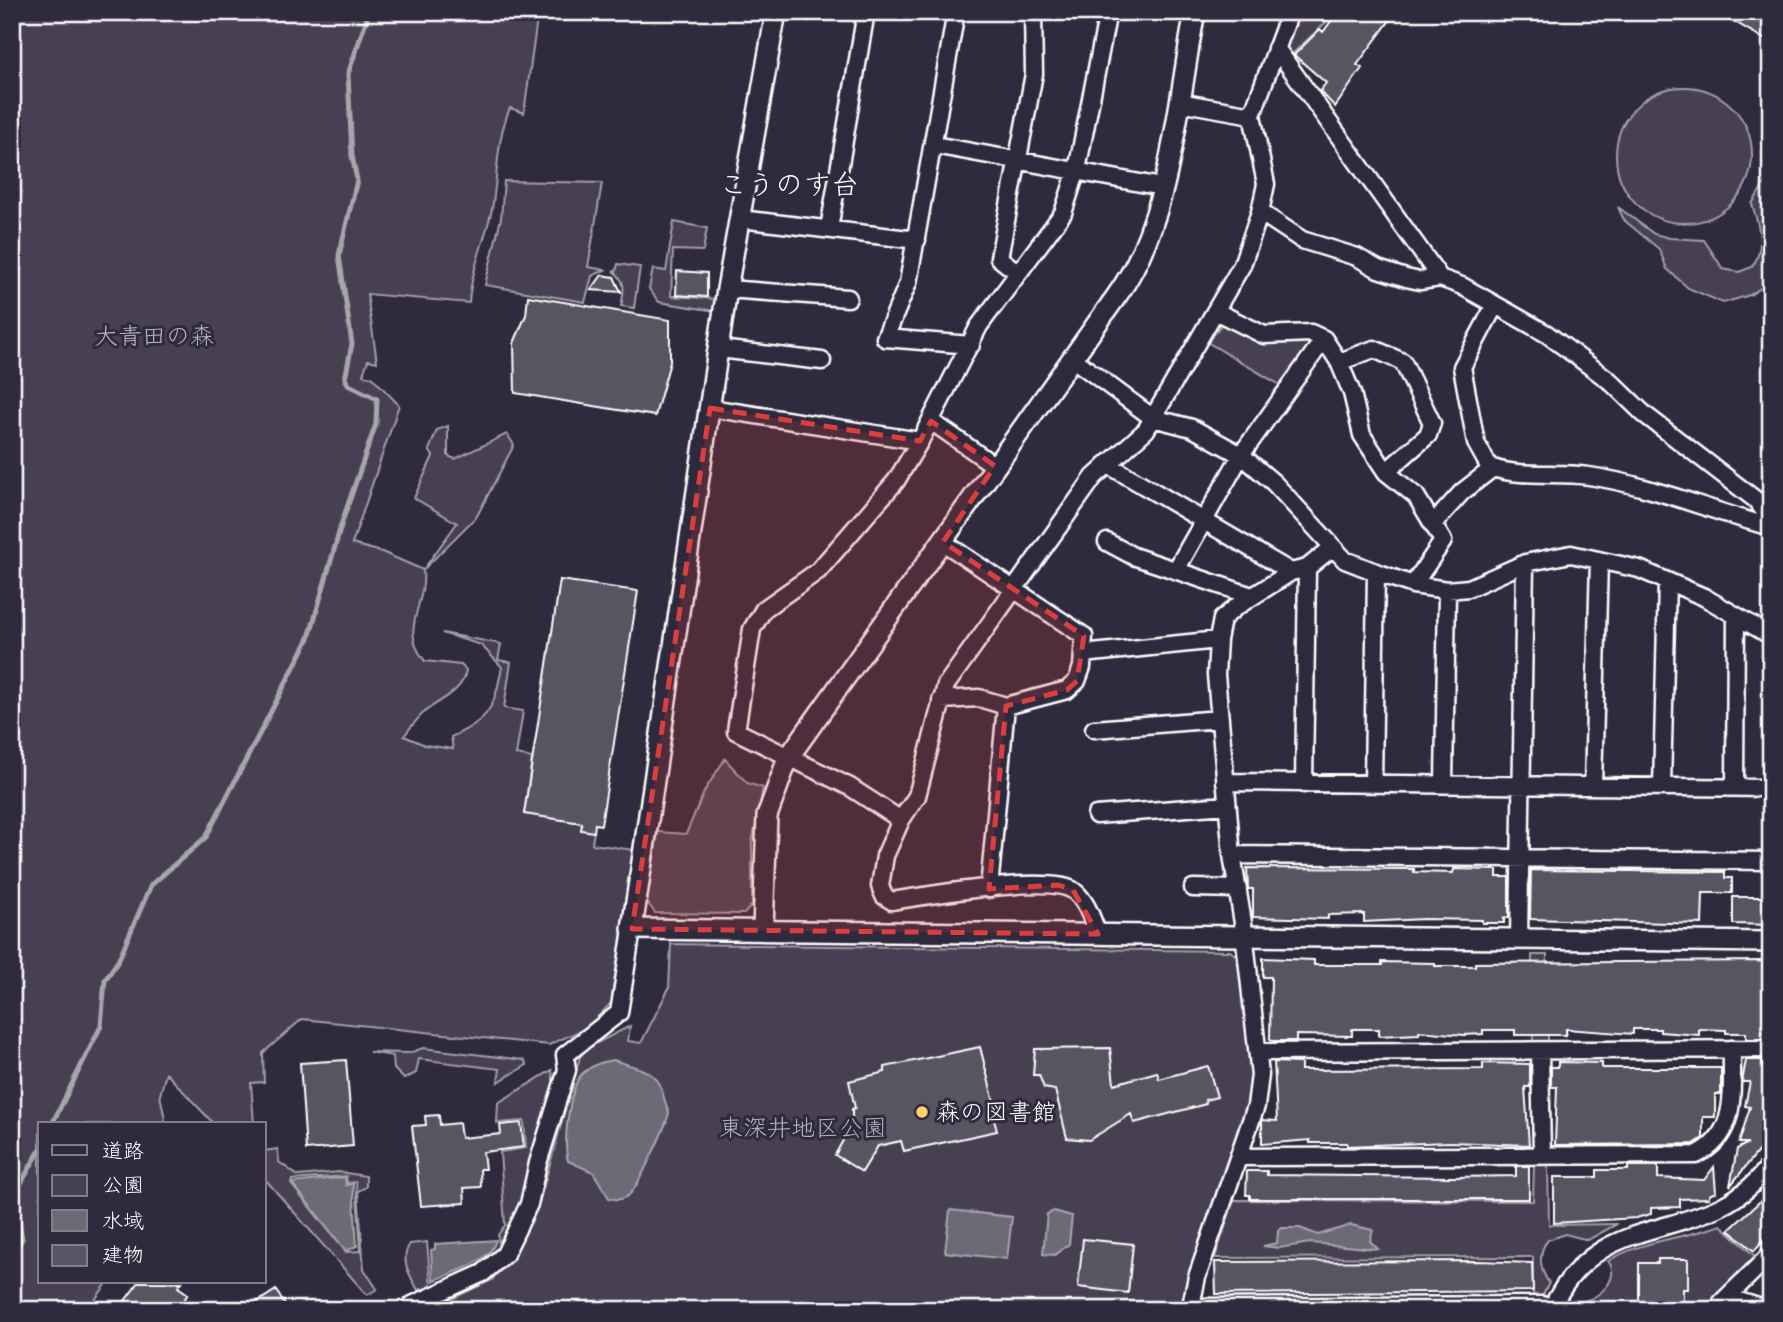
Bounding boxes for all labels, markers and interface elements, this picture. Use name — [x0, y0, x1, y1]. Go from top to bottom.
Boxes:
district label: こうのす台 — [719, 167, 859, 201]
park label: 大青田の森 — [94, 321, 214, 350]
place label: 森の図書館 — [936, 1097, 1056, 1126]
marker: 森の図書館 — [914, 1104, 930, 1120]
park label: 東深井地区公園 — [719, 1113, 887, 1142]
legend — [38, 1122, 266, 1284]
text: 道路 — [102, 1138, 144, 1163]
text: 公園 — [102, 1172, 144, 1197]
text: 水域 — [102, 1208, 144, 1233]
text: 建物 — [102, 1242, 144, 1267]

